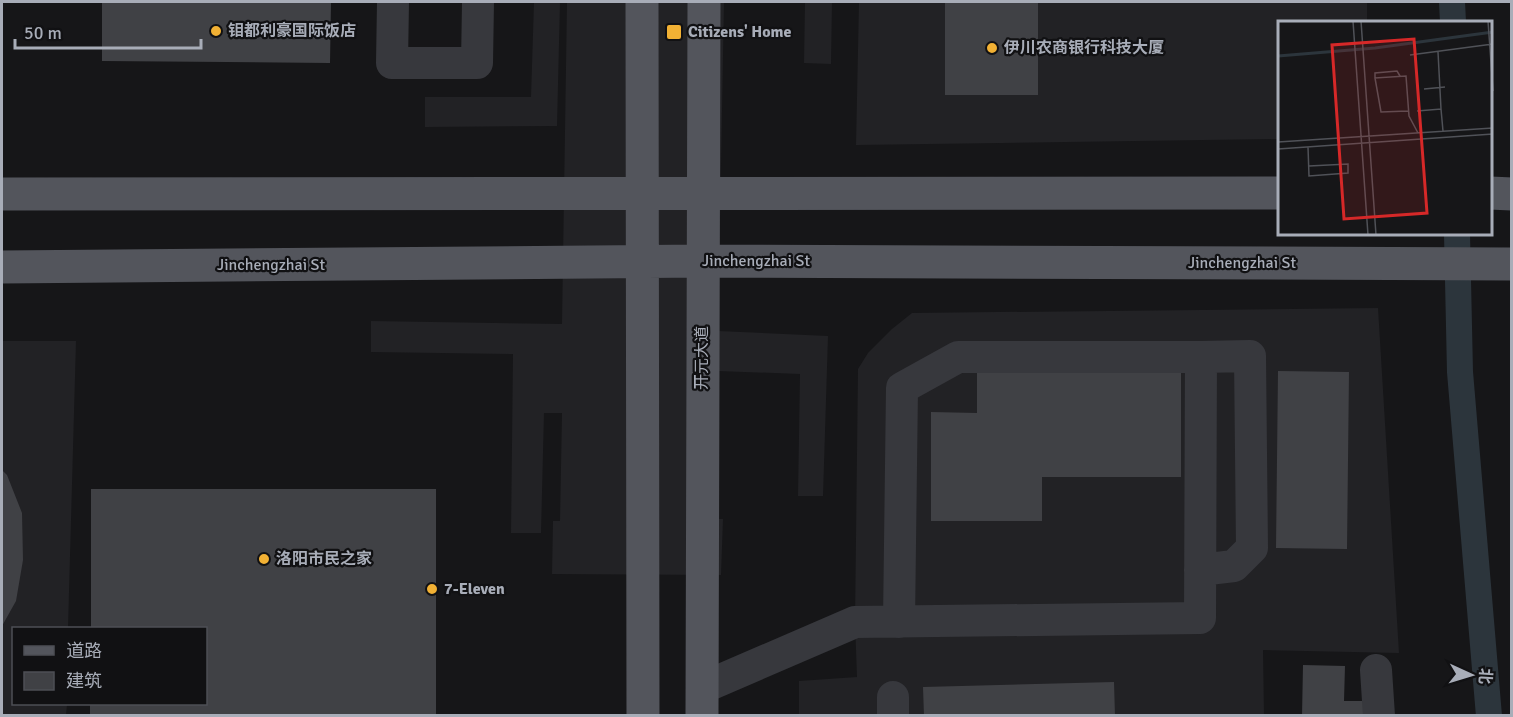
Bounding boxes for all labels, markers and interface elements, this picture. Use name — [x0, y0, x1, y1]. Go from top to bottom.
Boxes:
scale bar — [15, 12, 201, 50]
place label: 钼都利豪国际饭店 — [228, 21, 356, 41]
inset map — [1278, 21, 1492, 236]
text: 50 m — [24, 22, 62, 44]
place label: Citizens' Home — [688, 22, 792, 42]
marker: Citizens' Home — [665, 23, 683, 41]
marker: 钼都利豪国际饭店 — [209, 24, 223, 38]
place label: 伊川农商银行科技大厦 — [1003, 38, 1164, 58]
marker: 伊川农商银行科技大厦 — [985, 41, 999, 55]
street label: Jinchengzhai St — [702, 251, 810, 271]
street label: Jinchengzhai St — [1188, 253, 1296, 273]
street label: Jinchengzhai St — [217, 255, 325, 275]
street label: 开元大道 — [692, 326, 712, 390]
place label: 洛阳市民之家 — [276, 549, 372, 569]
marker: 洛阳市民之家 — [257, 552, 271, 566]
place label: 7-Eleven — [444, 579, 505, 599]
marker: 7-Eleven — [425, 582, 439, 596]
legend — [12, 627, 207, 705]
text: 道路 — [66, 640, 102, 662]
north arrow — [1441, 645, 1501, 705]
text: 北 — [1474, 667, 1496, 685]
text: 建筑 — [66, 670, 102, 692]

